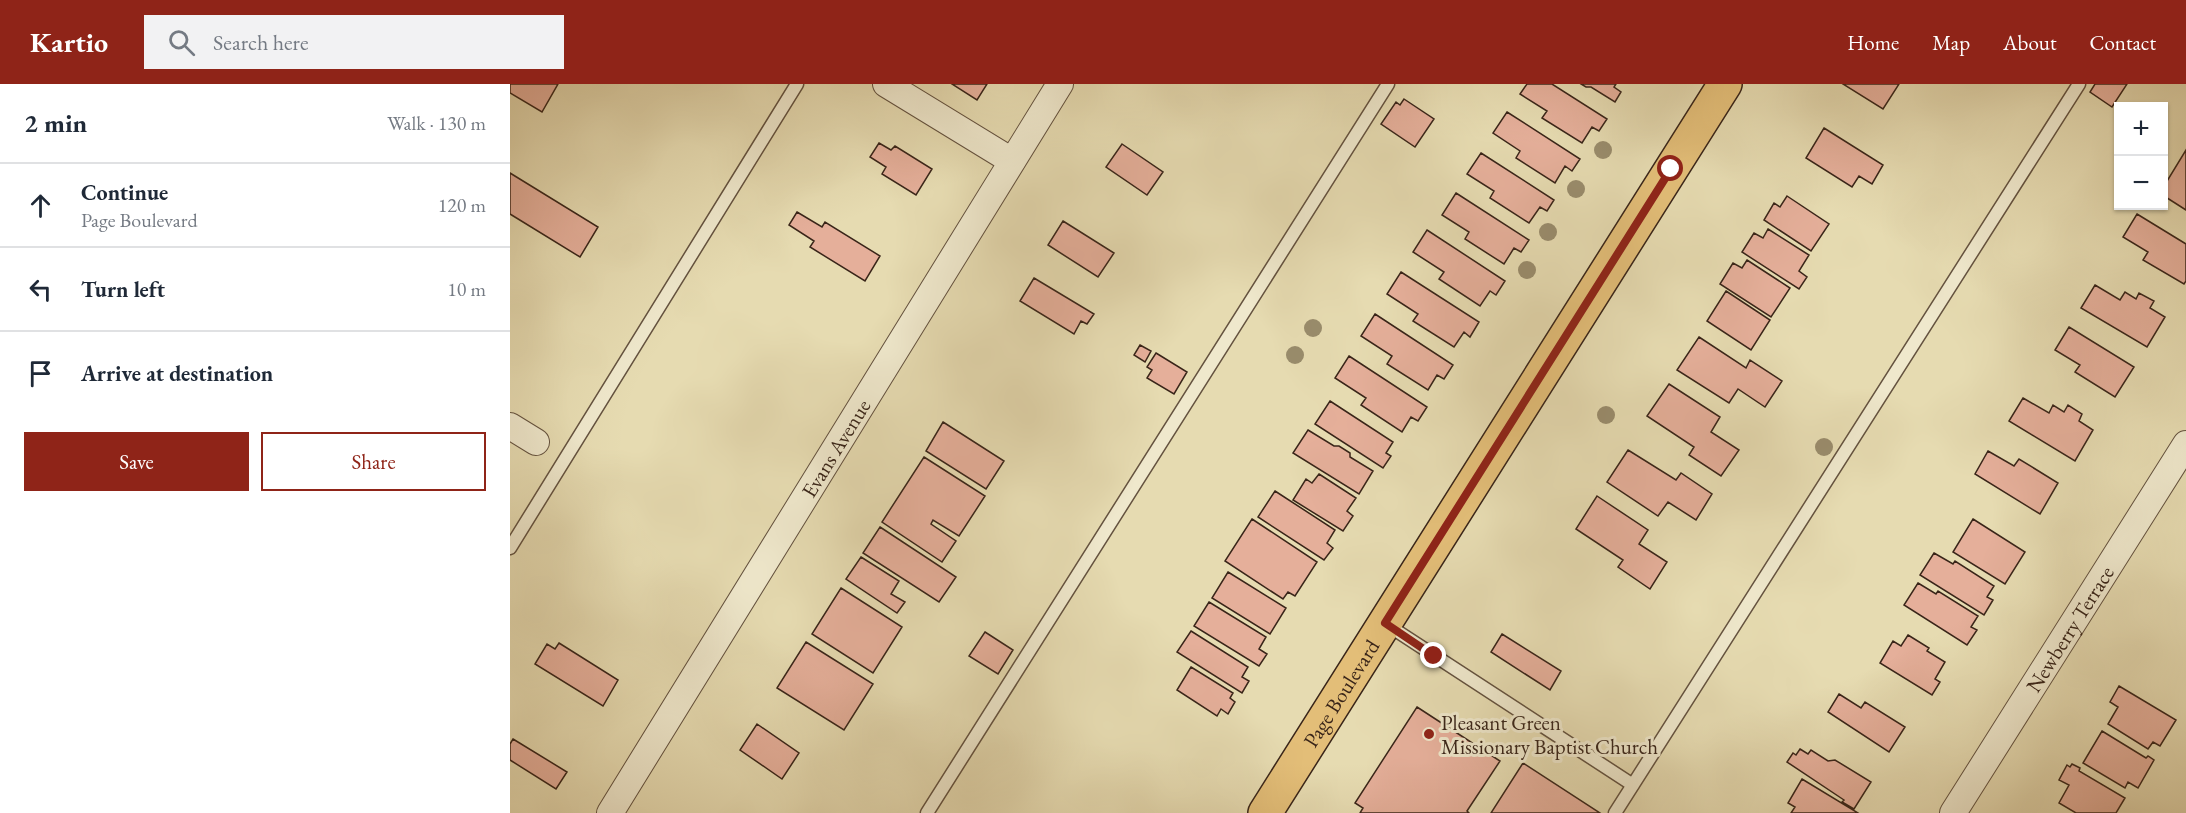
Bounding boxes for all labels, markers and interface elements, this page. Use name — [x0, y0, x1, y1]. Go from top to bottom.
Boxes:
search box — [144, 15, 564, 69]
text: Kartio — [30, 24, 108, 60]
icon: search — [165, 26, 198, 59]
text: Search here — [213, 28, 309, 57]
text: Home — [1847, 29, 1899, 56]
text: Map — [1932, 29, 1970, 56]
text: About — [2003, 29, 2056, 56]
text: Contact — [2089, 29, 2156, 56]
map controls — [2114, 102, 2168, 210]
button: + — [2114, 102, 2168, 156]
text: 2 min — [24, 106, 87, 140]
text: Walk · 130 m — [387, 110, 486, 136]
route start — [1657, 155, 1683, 181]
button: − — [2114, 156, 2168, 210]
text: Continue — [81, 178, 168, 207]
icon: ahead — [24, 189, 57, 222]
text: 120 m — [438, 192, 486, 218]
text: Page Boulevard — [81, 207, 198, 233]
icon: left — [24, 273, 57, 306]
text: Turn left — [81, 275, 165, 304]
text: 10 m — [447, 276, 486, 302]
icon: arrive — [24, 357, 57, 390]
text: Arrive at destination — [81, 359, 273, 388]
street label: Evans Avenue — [795, 394, 876, 502]
button: Save — [24, 432, 249, 491]
button: Share — [261, 432, 486, 491]
street label: Newberry Terrace — [2019, 560, 2119, 697]
street label: Page Boulevard — [1297, 634, 1385, 752]
route end — [1420, 642, 1446, 668]
place label: Pleasant Green Missionary Baptist Church — [1441, 709, 1658, 760]
marker: Pleasant Green Missionary Baptist Church — [1422, 727, 1436, 741]

